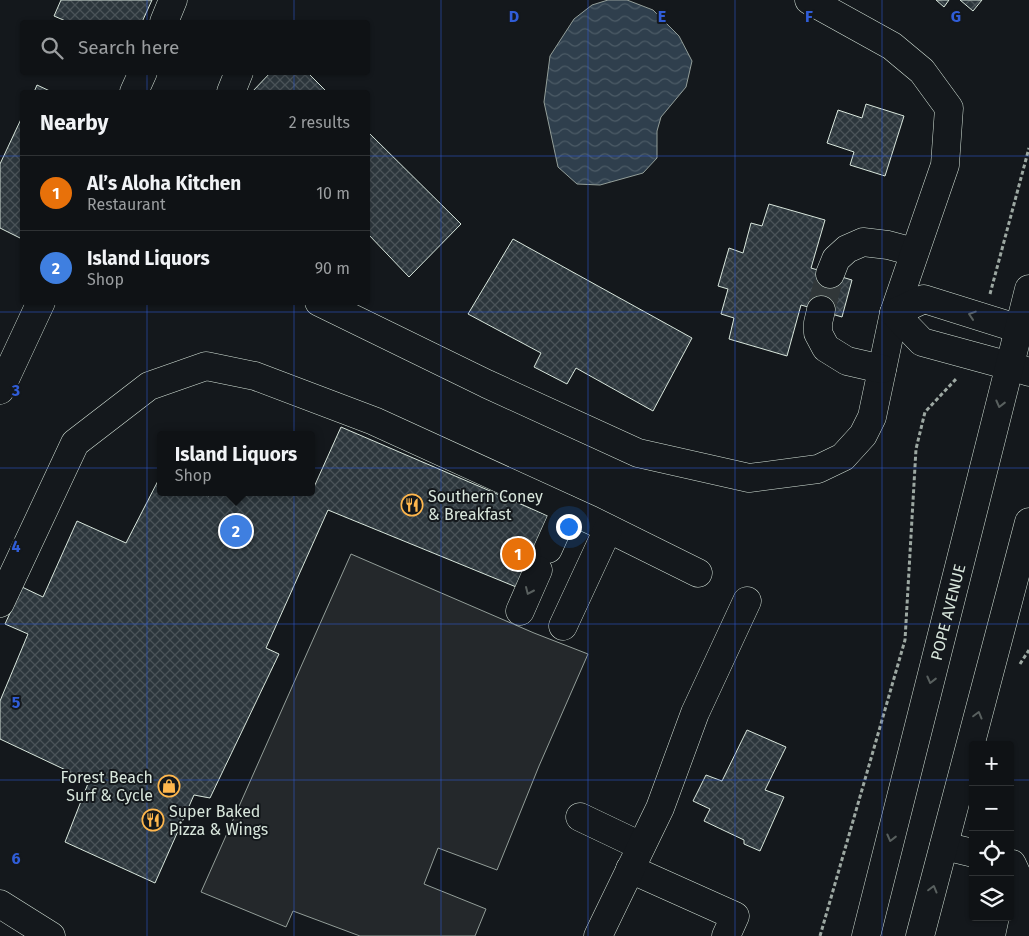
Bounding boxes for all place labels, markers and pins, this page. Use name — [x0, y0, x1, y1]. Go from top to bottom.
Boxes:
place label: Southern Coney & Breakfast — [428, 487, 543, 524]
restaurant icon: Southern Coney & Breakfast — [400, 493, 424, 517]
pin: 2 — [220, 512, 252, 550]
pin: 1 — [502, 535, 534, 573]
place label: Forest Beach Surf & Cycle — [60, 768, 153, 805]
shop icon: Forest Beach Surf & Cycle — [157, 774, 181, 798]
place label: Super Baked Pizza & Wings — [169, 802, 268, 839]
restaurant icon: Super Baked Pizza & Wings — [141, 808, 165, 832]

